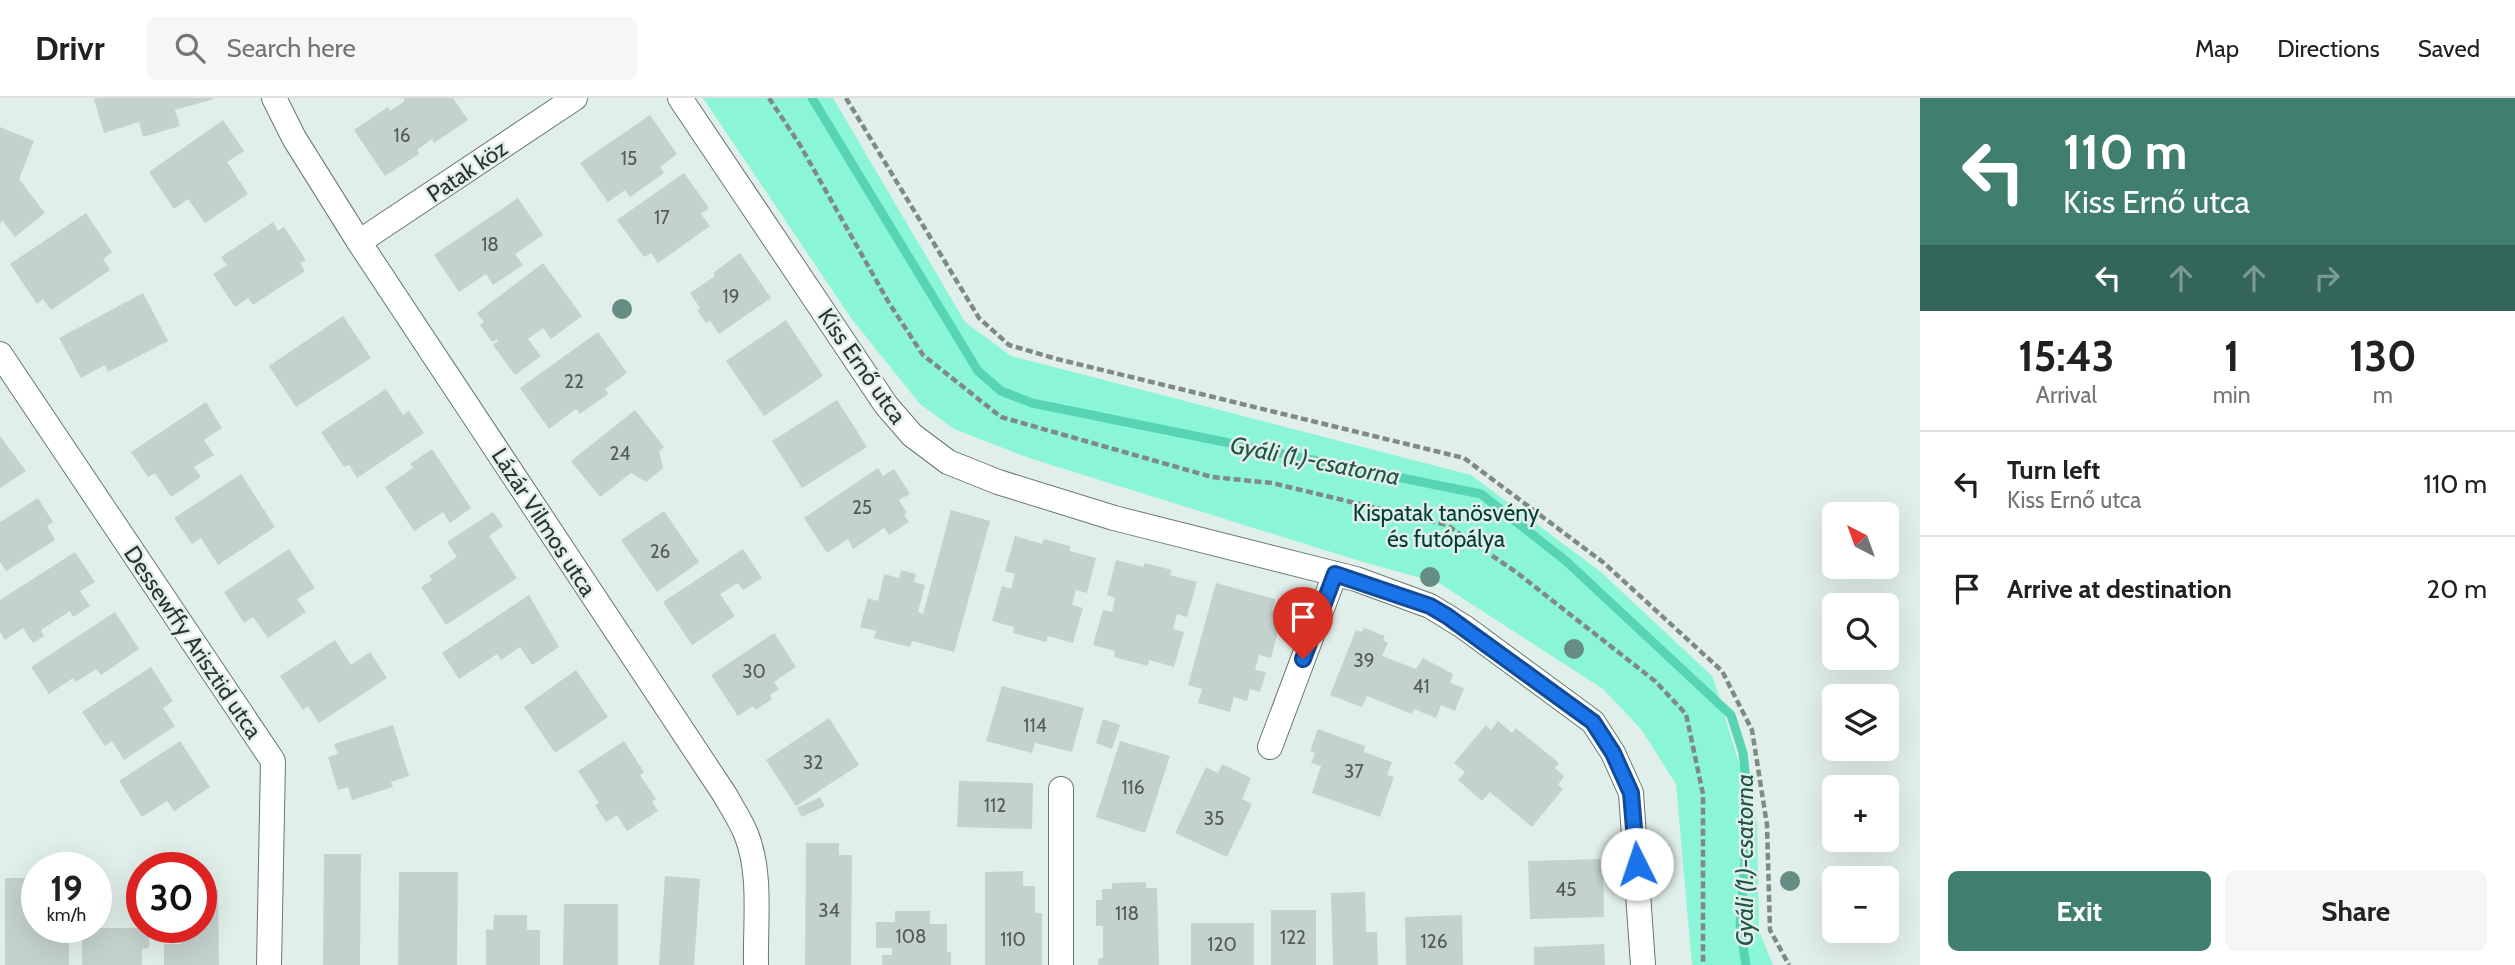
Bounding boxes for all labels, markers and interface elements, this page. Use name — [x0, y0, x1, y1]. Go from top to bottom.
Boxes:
search box — [147, 17, 637, 80]
text: Drivr — [35, 28, 105, 68]
icon: search — [171, 29, 209, 67]
text: Search here — [227, 32, 356, 64]
text: Map — [2195, 34, 2239, 63]
text: Directions — [2277, 34, 2380, 63]
text: Saved — [2418, 34, 2480, 63]
text: 110 m — [2063, 122, 2187, 181]
house number: 16 — [394, 124, 411, 147]
icon: left — [1948, 126, 2039, 217]
street label: Patak köz — [421, 134, 513, 208]
house number: 15 — [621, 147, 637, 170]
text: Kiss Ernő utca — [2063, 182, 2250, 221]
house number: 17 — [654, 206, 670, 229]
house number: 18 — [481, 233, 499, 256]
icon: left — [2089, 259, 2127, 297]
icon: ahead — [2162, 259, 2200, 297]
icon: ahead — [2235, 259, 2273, 297]
icon: right — [2308, 259, 2346, 297]
house number: 19 — [723, 285, 740, 308]
street label: Kiss Ernő utca — [812, 303, 912, 429]
text: 15:43 — [2018, 330, 2114, 382]
text: 1 — [2224, 330, 2239, 382]
text: 130 — [2349, 330, 2417, 382]
house number: 22 — [564, 370, 584, 393]
text: Arrival — [2036, 381, 2097, 409]
text: min — [2213, 381, 2251, 409]
text: m — [2373, 381, 2393, 409]
water label: Gyáli (1.)-csatorna — [1228, 430, 1402, 491]
house number: 24 — [610, 442, 630, 465]
street label: Lázár Vilmos utca — [486, 443, 602, 601]
text: Turn left — [2007, 454, 2100, 486]
icon: left — [1948, 465, 1986, 503]
text: 110 m — [2423, 468, 2487, 500]
text: Kiss Ernő utca — [2007, 486, 2141, 514]
house number: 25 — [852, 496, 872, 519]
park label: Kispatak tanösvény és futópálya — [1353, 499, 1540, 553]
north arrow — [1822, 502, 1899, 579]
map controls — [1822, 502, 1899, 943]
street label: Dessewffy Arisztid utca — [118, 540, 268, 744]
house number: 26 — [650, 540, 670, 563]
icon: arrive — [1948, 570, 1986, 608]
text: Arrive at destination — [2007, 573, 2232, 605]
text: 20 m — [2427, 573, 2487, 605]
pin — [1273, 587, 1333, 659]
button: search — [1822, 593, 1899, 670]
icon: arrive — [1284, 598, 1322, 636]
house number: 39 — [1353, 649, 1375, 672]
house number: 30 — [742, 660, 766, 683]
house number: 41 — [1412, 675, 1430, 698]
button: layers — [1822, 684, 1899, 761]
house number: 114 — [1023, 714, 1047, 737]
house number: 32 — [803, 751, 823, 774]
house number: 37 — [1344, 760, 1364, 783]
water label: Gyáli (1.)-csatorna — [1730, 774, 1759, 946]
button: + — [1822, 775, 1899, 852]
house number: 116 — [1121, 776, 1145, 799]
house number: 112 — [984, 794, 1006, 817]
house number: 35 — [1204, 807, 1224, 830]
position arrow — [1600, 827, 1674, 901]
speed limit sign: 30 — [126, 852, 217, 943]
button: − — [1822, 866, 1899, 943]
text: 19 — [50, 867, 83, 910]
button: Exit — [1948, 871, 2211, 951]
button: Share — [2225, 871, 2487, 951]
house number: 45 — [1555, 878, 1577, 901]
house number: 34 — [818, 899, 840, 922]
house number: 118 — [1115, 902, 1139, 925]
text: km/h — [47, 904, 86, 926]
house number: 108 — [896, 925, 926, 948]
house number: 122 — [1280, 926, 1306, 949]
house number: 110 — [1000, 928, 1026, 951]
house number: 126 — [1421, 930, 1447, 953]
house number: 120 — [1207, 933, 1237, 956]

